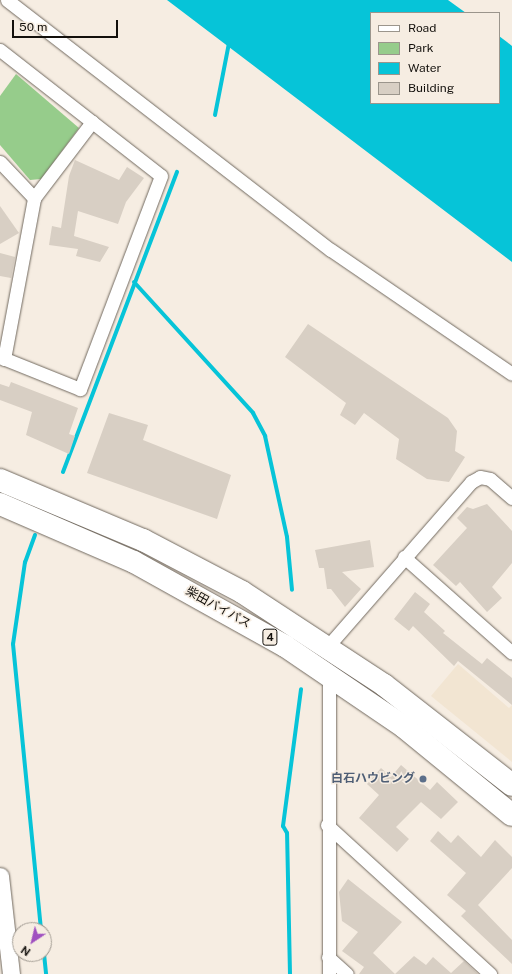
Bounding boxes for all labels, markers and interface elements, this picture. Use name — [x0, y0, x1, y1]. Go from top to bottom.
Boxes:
scale bar — [14, 12, 120, 38]
legend — [370, 12, 500, 104]
text: 50 m — [19, 20, 47, 34]
text: Road — [408, 21, 436, 35]
text: Park — [408, 41, 434, 55]
text: Water — [408, 61, 441, 75]
text: Building — [408, 81, 454, 95]
street label: 柴田バイパス — [183, 584, 253, 632]
road number: 4 — [262, 628, 278, 646]
place label: 白石ハウビング — [331, 772, 415, 786]
marker: 白石ハウビング — [418, 774, 428, 784]
north arrow — [12, 922, 52, 962]
text: N — [19, 944, 33, 958]

